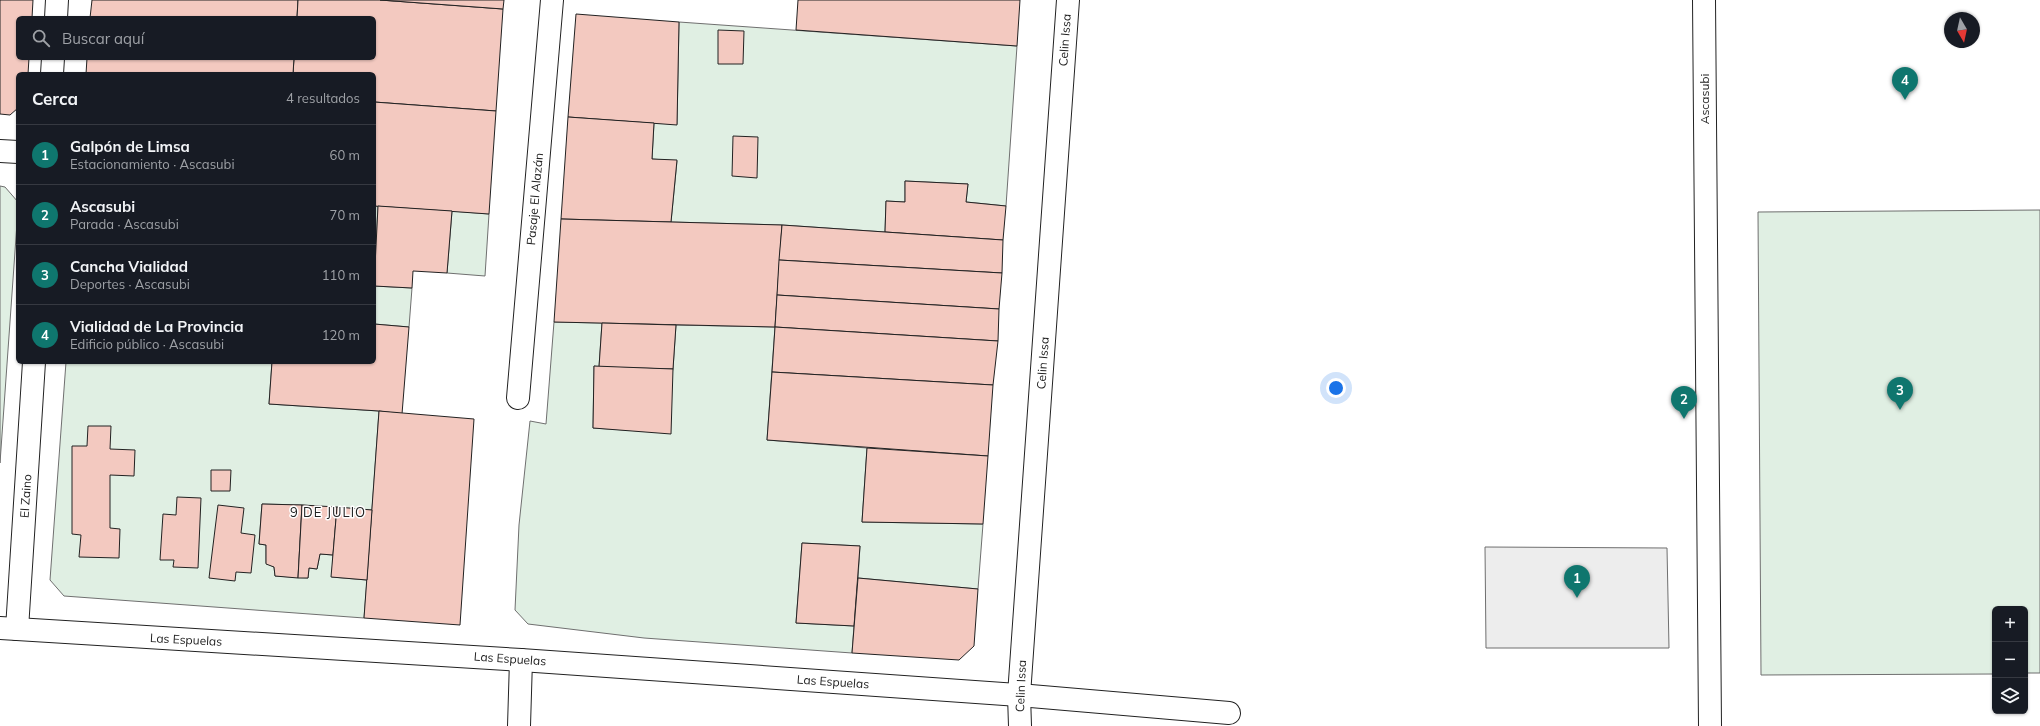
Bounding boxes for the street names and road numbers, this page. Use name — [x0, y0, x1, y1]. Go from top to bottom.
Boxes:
street label: Celin Issa — [1055, 13, 1074, 67]
street label: Ascasubi — [1697, 73, 1712, 124]
street label: Pasaje El Alazán — [523, 152, 546, 246]
street label: Celin Issa — [1033, 336, 1052, 390]
street label: El Zaino — [16, 473, 35, 518]
street label: Las Espuelas — [149, 630, 223, 649]
street label: Las Espuelas — [473, 648, 547, 669]
street label: Celin Issa — [1012, 660, 1029, 712]
street label: Las Espuelas — [796, 671, 870, 692]

